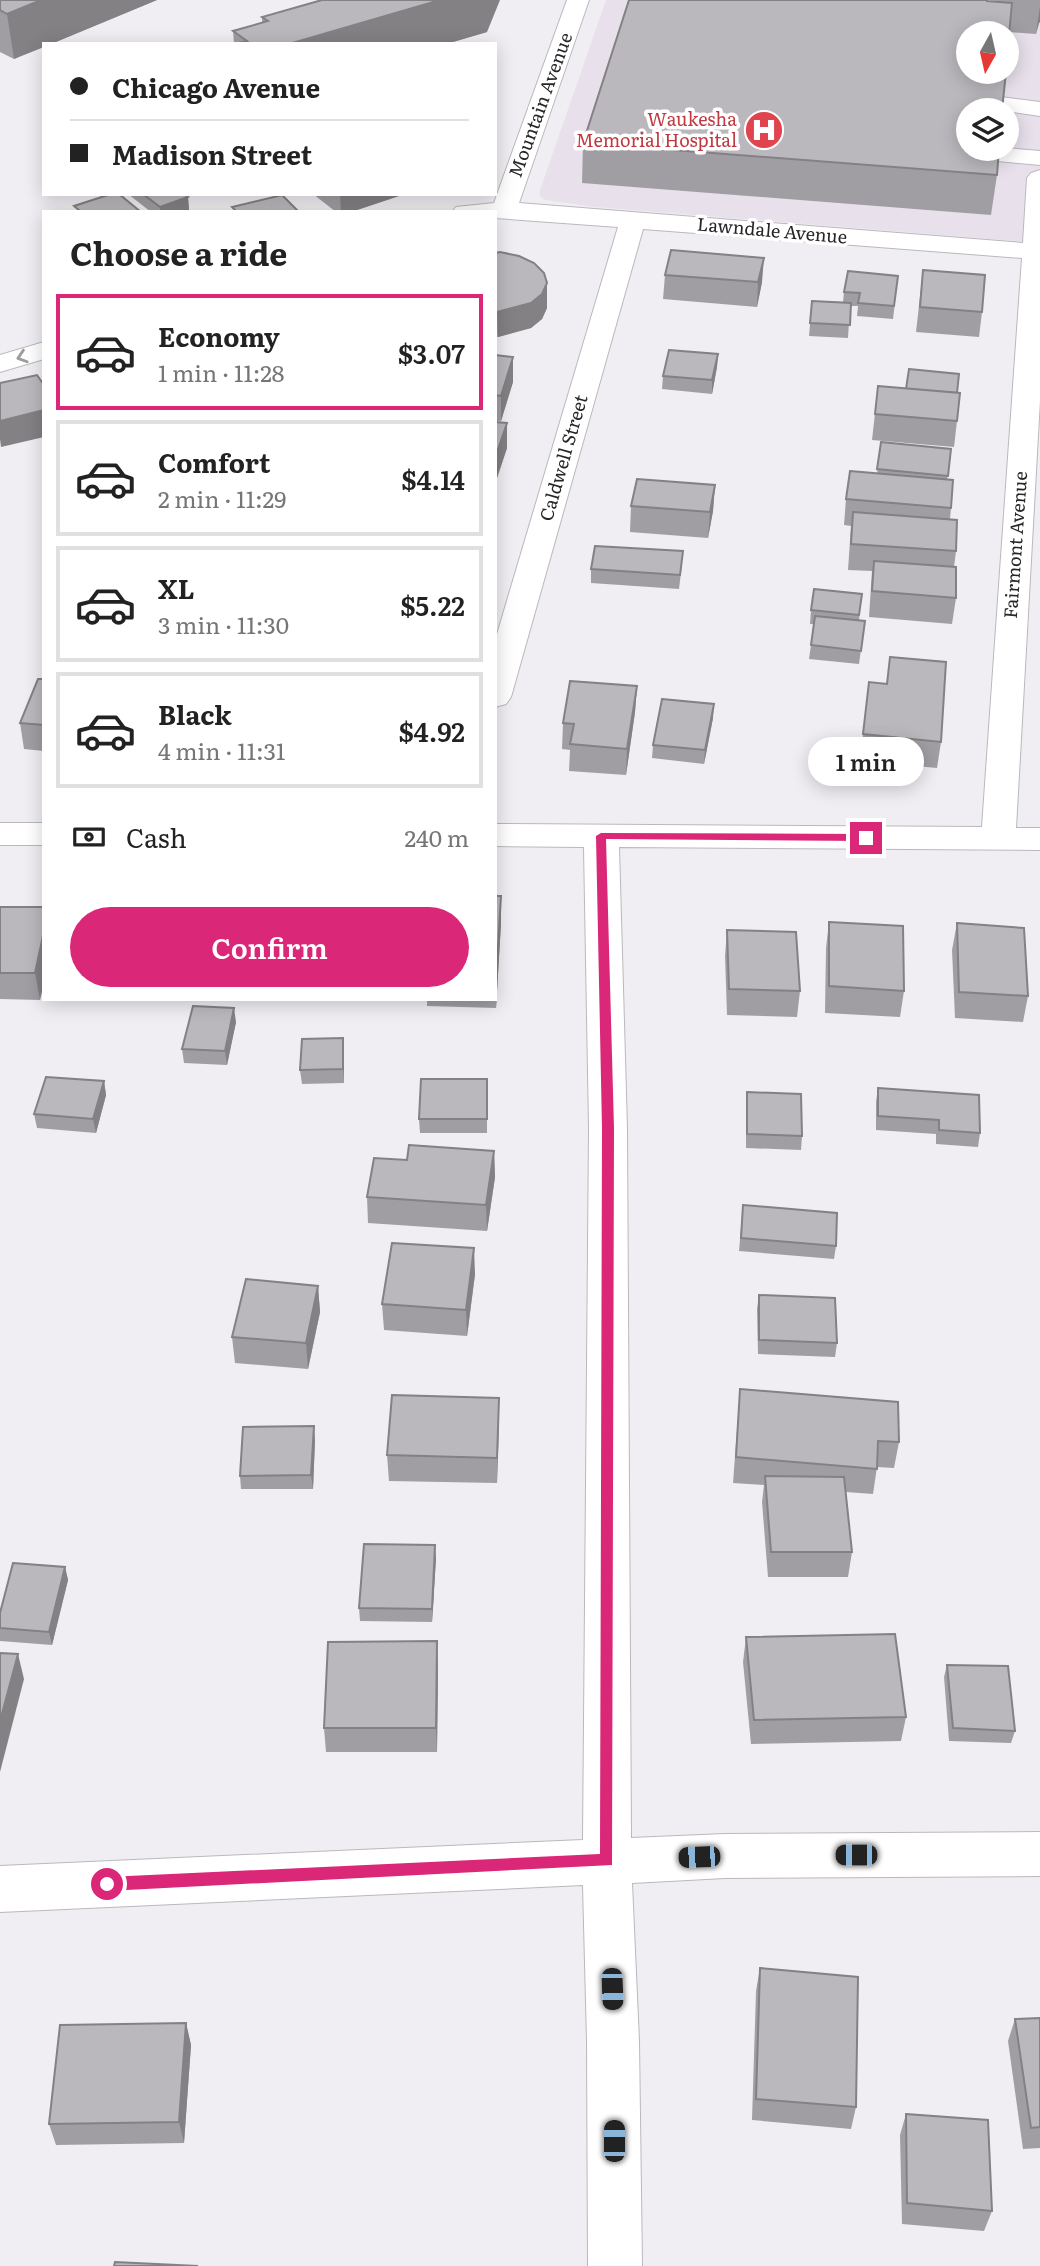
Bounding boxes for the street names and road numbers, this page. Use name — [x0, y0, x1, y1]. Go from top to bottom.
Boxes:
street label: Mountain Avenue — [501, 28, 578, 181]
street label: Lawndale Avenue — [696, 209, 848, 250]
street label: Caldwell Street — [532, 391, 594, 524]
street label: Fairmont Avenue — [996, 470, 1033, 620]

